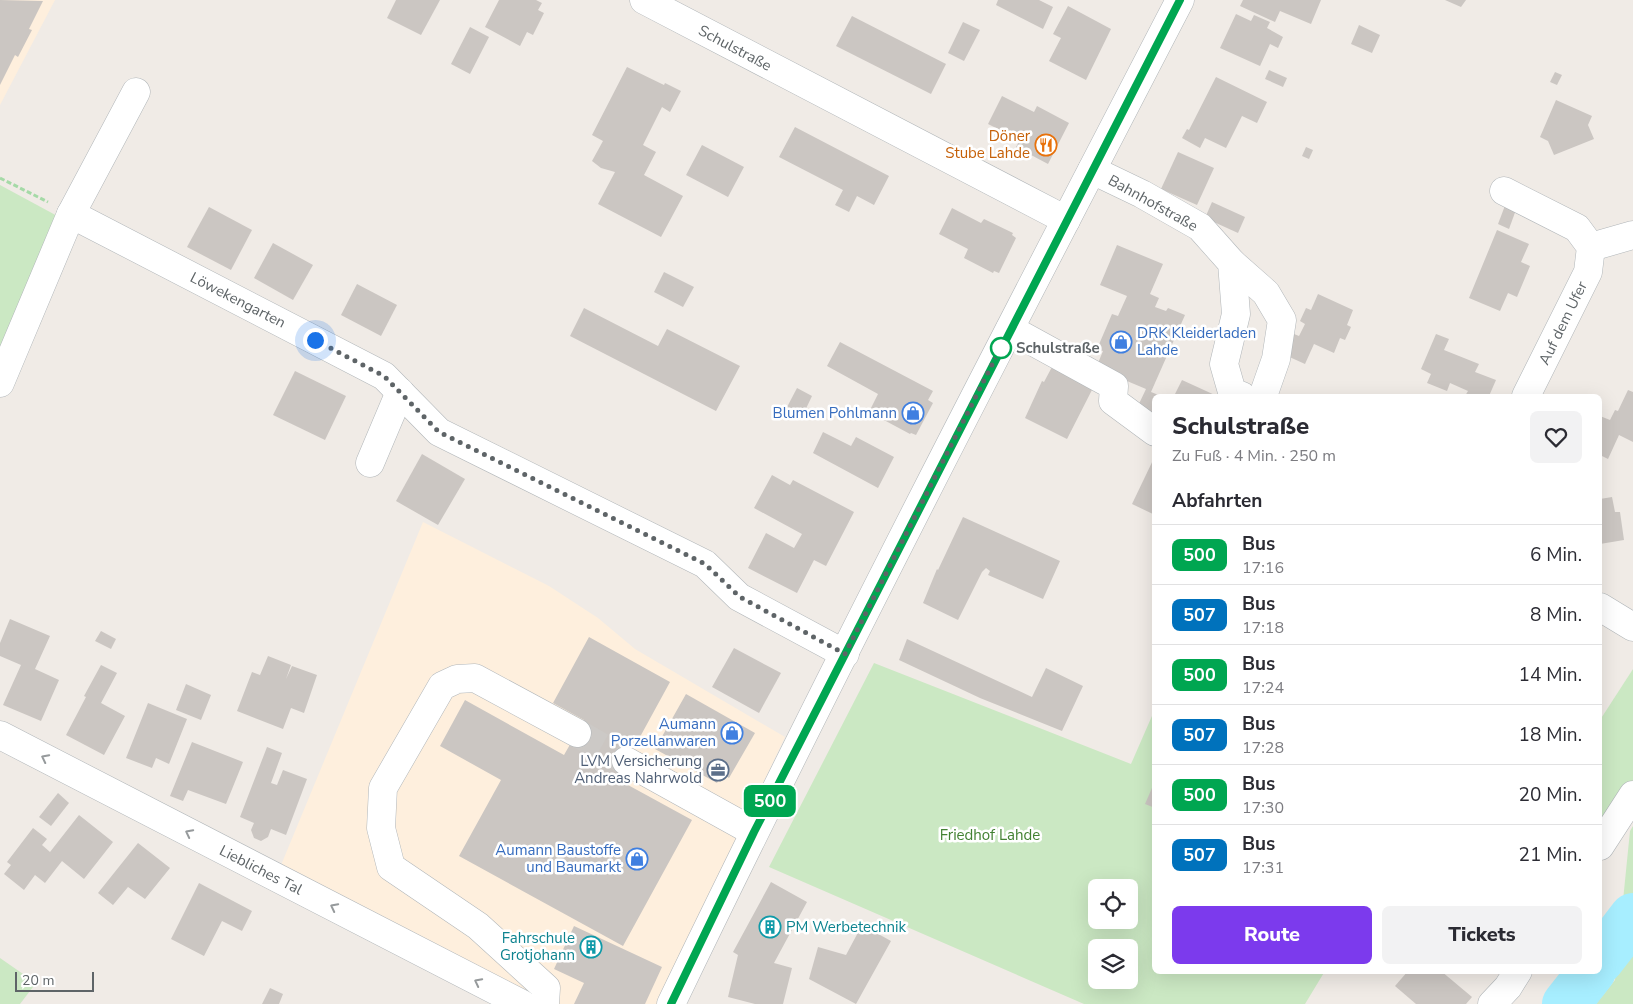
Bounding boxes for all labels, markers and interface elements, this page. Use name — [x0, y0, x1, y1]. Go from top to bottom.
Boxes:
street label: Schulstraße — [695, 20, 775, 76]
place label: Döner Stube Lahde — [945, 126, 1031, 163]
restaurant icon: Döner Stube Lahde — [1034, 133, 1058, 157]
street label: Bahnhofstraße — [1105, 170, 1201, 236]
street label: Löwekengarten — [187, 267, 289, 333]
street label: Auf dem Ufer — [1534, 277, 1592, 368]
place label: DRK Kleiderladen Lahde — [1137, 323, 1256, 360]
your location — [303, 328, 328, 353]
shop icon: DRK Kleiderladen Lahde — [1109, 330, 1133, 354]
marker: Schulstraße — [990, 337, 1012, 359]
place label: Schulstraße — [1016, 338, 1100, 358]
shop icon: Blumen Pohlmann — [901, 401, 925, 425]
place label: Blumen Pohlmann — [773, 403, 897, 423]
text: Schulstraße — [1172, 410, 1309, 442]
button: heart — [1530, 411, 1582, 463]
text: Zu Fuß · 4 Min. · 250 m — [1172, 445, 1336, 467]
text: Abfahrten — [1172, 488, 1262, 514]
text: Bus — [1242, 531, 1275, 557]
text: 6 Min. — [1530, 542, 1582, 568]
text: 500 — [1183, 543, 1216, 567]
text: 17:16 — [1242, 557, 1284, 579]
text: Bus — [1242, 591, 1275, 617]
text: 8 Min. — [1530, 602, 1582, 628]
text: 507 — [1183, 603, 1216, 627]
text: 17:18 — [1242, 617, 1284, 639]
text: Bus — [1242, 651, 1275, 677]
text: 14 Min. — [1519, 662, 1582, 688]
text: 500 — [1183, 663, 1216, 687]
text: 17:24 — [1242, 677, 1284, 699]
text: Bus — [1242, 711, 1275, 737]
place label: Aumann Porzellanwaren — [611, 714, 716, 751]
shop icon: Aumann Porzellanwaren — [720, 721, 744, 745]
text: 18 Min. — [1519, 722, 1582, 748]
text: 507 — [1183, 723, 1216, 747]
text: 17:28 — [1242, 737, 1284, 759]
place label: LVM Versicherung Andreas Nahrwold — [574, 751, 702, 788]
one-way arrow — [41, 754, 50, 764]
office icon: LVM Versicherung Andreas Nahrwold — [706, 758, 730, 782]
text: Bus — [1242, 771, 1275, 797]
text: 20 Min. — [1519, 782, 1582, 808]
text: 500 — [1183, 783, 1216, 807]
line badge: 500 — [741, 785, 799, 817]
text: 500 — [754, 789, 786, 813]
text: 17:30 — [1242, 797, 1284, 819]
park label: Friedhof Lahde — [940, 825, 1040, 845]
one-way arrow — [186, 829, 195, 839]
text: Bus — [1242, 831, 1275, 857]
street label: Liebliches Tal — [216, 840, 307, 900]
place label: Aumann Baustoffe und Baumarkt — [495, 840, 622, 877]
text: 21 Min. — [1519, 842, 1582, 868]
text: 507 — [1183, 843, 1216, 867]
shop icon: Aumann Baustoffe und Baumarkt — [625, 847, 649, 871]
text: 17:31 — [1242, 857, 1284, 879]
map controls — [1088, 879, 1138, 989]
button: locate — [1088, 879, 1138, 929]
one-way arrow — [330, 903, 339, 913]
button: Route — [1172, 906, 1372, 964]
button: Tickets — [1382, 906, 1582, 964]
building icon: PM Werbetechnik — [758, 915, 782, 939]
place label: PM Werbetechnik — [786, 917, 906, 937]
place label: Fahrschule Grotjohann — [500, 928, 575, 965]
building icon: Fahrschule Grotjohann — [579, 935, 603, 959]
button: layers — [1088, 939, 1138, 989]
scale bar — [15, 969, 94, 992]
text: 20 m — [22, 971, 54, 990]
one-way arrow — [474, 978, 483, 988]

